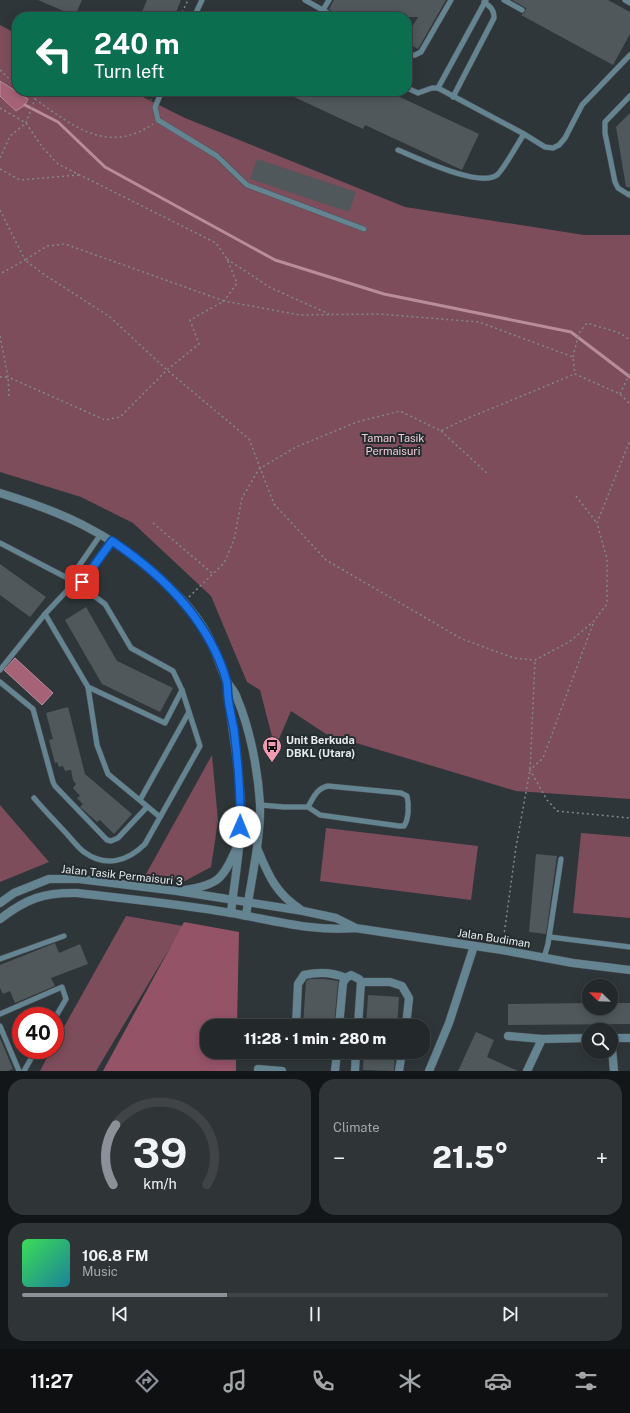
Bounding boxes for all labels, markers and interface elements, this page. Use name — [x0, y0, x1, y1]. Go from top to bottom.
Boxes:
text: 240 m — [94, 27, 180, 60]
icon: left — [28, 28, 80, 80]
text: Turn left — [94, 61, 164, 82]
park label: Taman Tasik Permaisuri — [361, 432, 425, 457]
pin — [65, 565, 99, 599]
icon: arrive — [71, 571, 93, 593]
place label: Unit Berkuda DBKL (Utara) — [286, 734, 355, 759]
bus stop icon: Unit Berkuda DBKL (Utara) — [261, 735, 283, 763]
position arrow — [219, 806, 261, 848]
street label: Jalan Tasik Permaisuri 3 — [61, 863, 183, 887]
street label: Jalan Budiman — [457, 926, 531, 950]
north arrow — [582, 979, 618, 1015]
map controls — [582, 979, 618, 1059]
speed limit sign: 40 — [12, 1007, 64, 1059]
button: search — [582, 1023, 618, 1059]
text: 11:28 · 1 min · 280 m — [244, 1030, 386, 1047]
text: Climate — [333, 1120, 380, 1135]
text: 39 — [132, 1128, 187, 1177]
text: 21.5° — [432, 1139, 509, 1175]
text: − — [333, 1145, 345, 1171]
text: + — [596, 1145, 608, 1171]
text: km/h — [143, 1175, 176, 1192]
text: 106.8 FM — [82, 1247, 148, 1264]
text: Music — [82, 1264, 118, 1279]
icon: previous — [109, 1303, 131, 1325]
icon: pause — [304, 1303, 326, 1325]
icon: next — [499, 1303, 521, 1325]
icon: directions — [133, 1367, 161, 1395]
icon: music — [221, 1367, 249, 1395]
icon: phone — [309, 1367, 337, 1395]
icon: climate — [396, 1367, 424, 1395]
icon: car — [484, 1367, 512, 1395]
icon: filters — [572, 1367, 600, 1395]
text: 11:27 — [30, 1371, 73, 1392]

